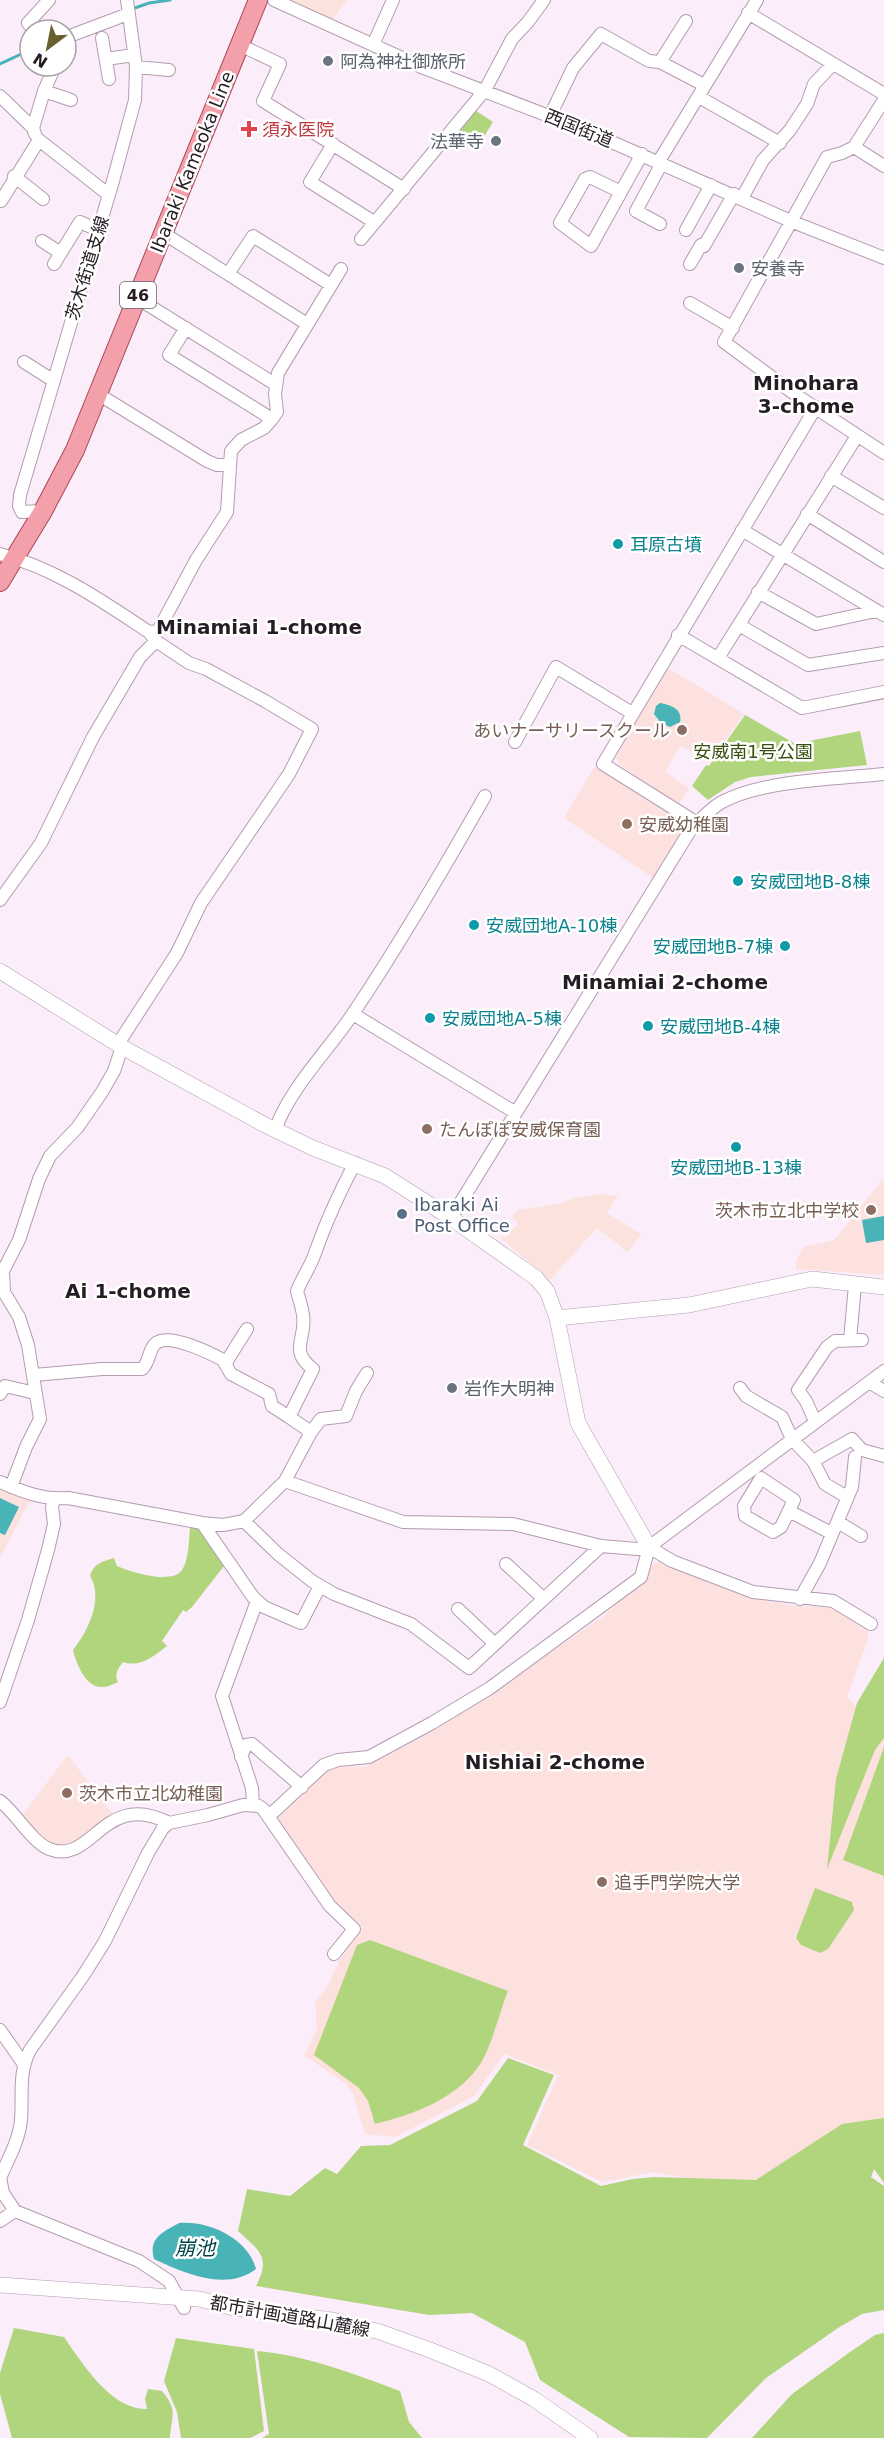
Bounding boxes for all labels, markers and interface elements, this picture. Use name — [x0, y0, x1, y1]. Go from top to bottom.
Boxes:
north arrow — [18, 18, 78, 78]
text: N — [30, 49, 51, 72]
place label: 阿為神社御旅所 — [340, 51, 466, 72]
marker: 阿為神社御旅所 — [321, 54, 335, 68]
street label: Ibaraki Kameoka Line — [146, 68, 238, 256]
street label: 西国街道 — [542, 105, 616, 151]
place label: 須永医院 — [262, 119, 334, 140]
marker: 須永医院 — [240, 120, 258, 138]
place label: 法華寺 — [430, 131, 484, 152]
marker: 法華寺 — [489, 134, 503, 148]
street label: 茨木街道支線 — [61, 213, 113, 323]
place label: 安養寺 — [751, 258, 805, 279]
marker: 安養寺 — [732, 261, 746, 275]
road number: 46 — [120, 282, 156, 308]
district label: Minohara 3-chome — [753, 371, 859, 418]
place label: 耳原古墳 — [630, 534, 702, 555]
marker: 耳原古墳 — [611, 537, 625, 551]
district label: Minamiai 1-chome — [156, 615, 362, 639]
place label: あいナーサリースクール — [473, 720, 670, 741]
marker: あいナーサリースクール — [675, 723, 689, 737]
park label: 安威南1号公園 — [693, 741, 813, 762]
place label: 安威幼稚園 — [639, 814, 729, 835]
marker: 安威幼稚園 — [620, 817, 634, 831]
place label: 安威団地B-8棟 — [750, 871, 870, 892]
marker: 安威団地B-8棟 — [731, 874, 745, 888]
place label: 安威団地A-10棟 — [486, 915, 617, 936]
marker: 安威団地A-10棟 — [467, 918, 481, 932]
place label: 安威団地B-7棟 — [653, 936, 773, 957]
marker: 安威団地B-7棟 — [778, 939, 792, 953]
district label: Minamiai 2-chome — [562, 970, 768, 994]
place label: 安威団地A-5棟 — [442, 1008, 562, 1029]
marker: 安威団地A-5棟 — [423, 1011, 437, 1025]
place label: 安威団地B-4棟 — [660, 1016, 780, 1037]
marker: 安威団地B-4棟 — [641, 1019, 655, 1033]
place label: たんぽぽ安威保育園 — [439, 1119, 601, 1140]
marker: たんぽぽ安威保育園 — [420, 1122, 434, 1136]
marker: 安威団地B-13棟 — [729, 1140, 743, 1154]
place label: 安威団地B-13棟 — [670, 1157, 802, 1178]
place label: Ibaraki Ai Post Office — [414, 1194, 510, 1236]
place label: 茨木市立北中学校 — [715, 1200, 859, 1221]
marker: 茨木市立北中学校 — [864, 1203, 878, 1217]
marker: Ibaraki Ai Post Office — [395, 1207, 409, 1221]
district label: Ai 1-chome — [65, 1279, 191, 1303]
place label: 岩作大明神 — [464, 1378, 554, 1399]
marker: 岩作大明神 — [445, 1381, 459, 1395]
district label: Nishiai 2-chome — [465, 1750, 645, 1774]
place label: 茨木市立北幼稚園 — [79, 1783, 223, 1804]
marker: 茨木市立北幼稚園 — [60, 1786, 74, 1800]
place label: 追手門学院大学 — [614, 1872, 740, 1893]
marker: 追手門学院大学 — [595, 1875, 609, 1889]
water label: 崩池 — [175, 2236, 217, 2260]
street label: 都市計画道路山麓線 — [208, 2292, 372, 2340]

